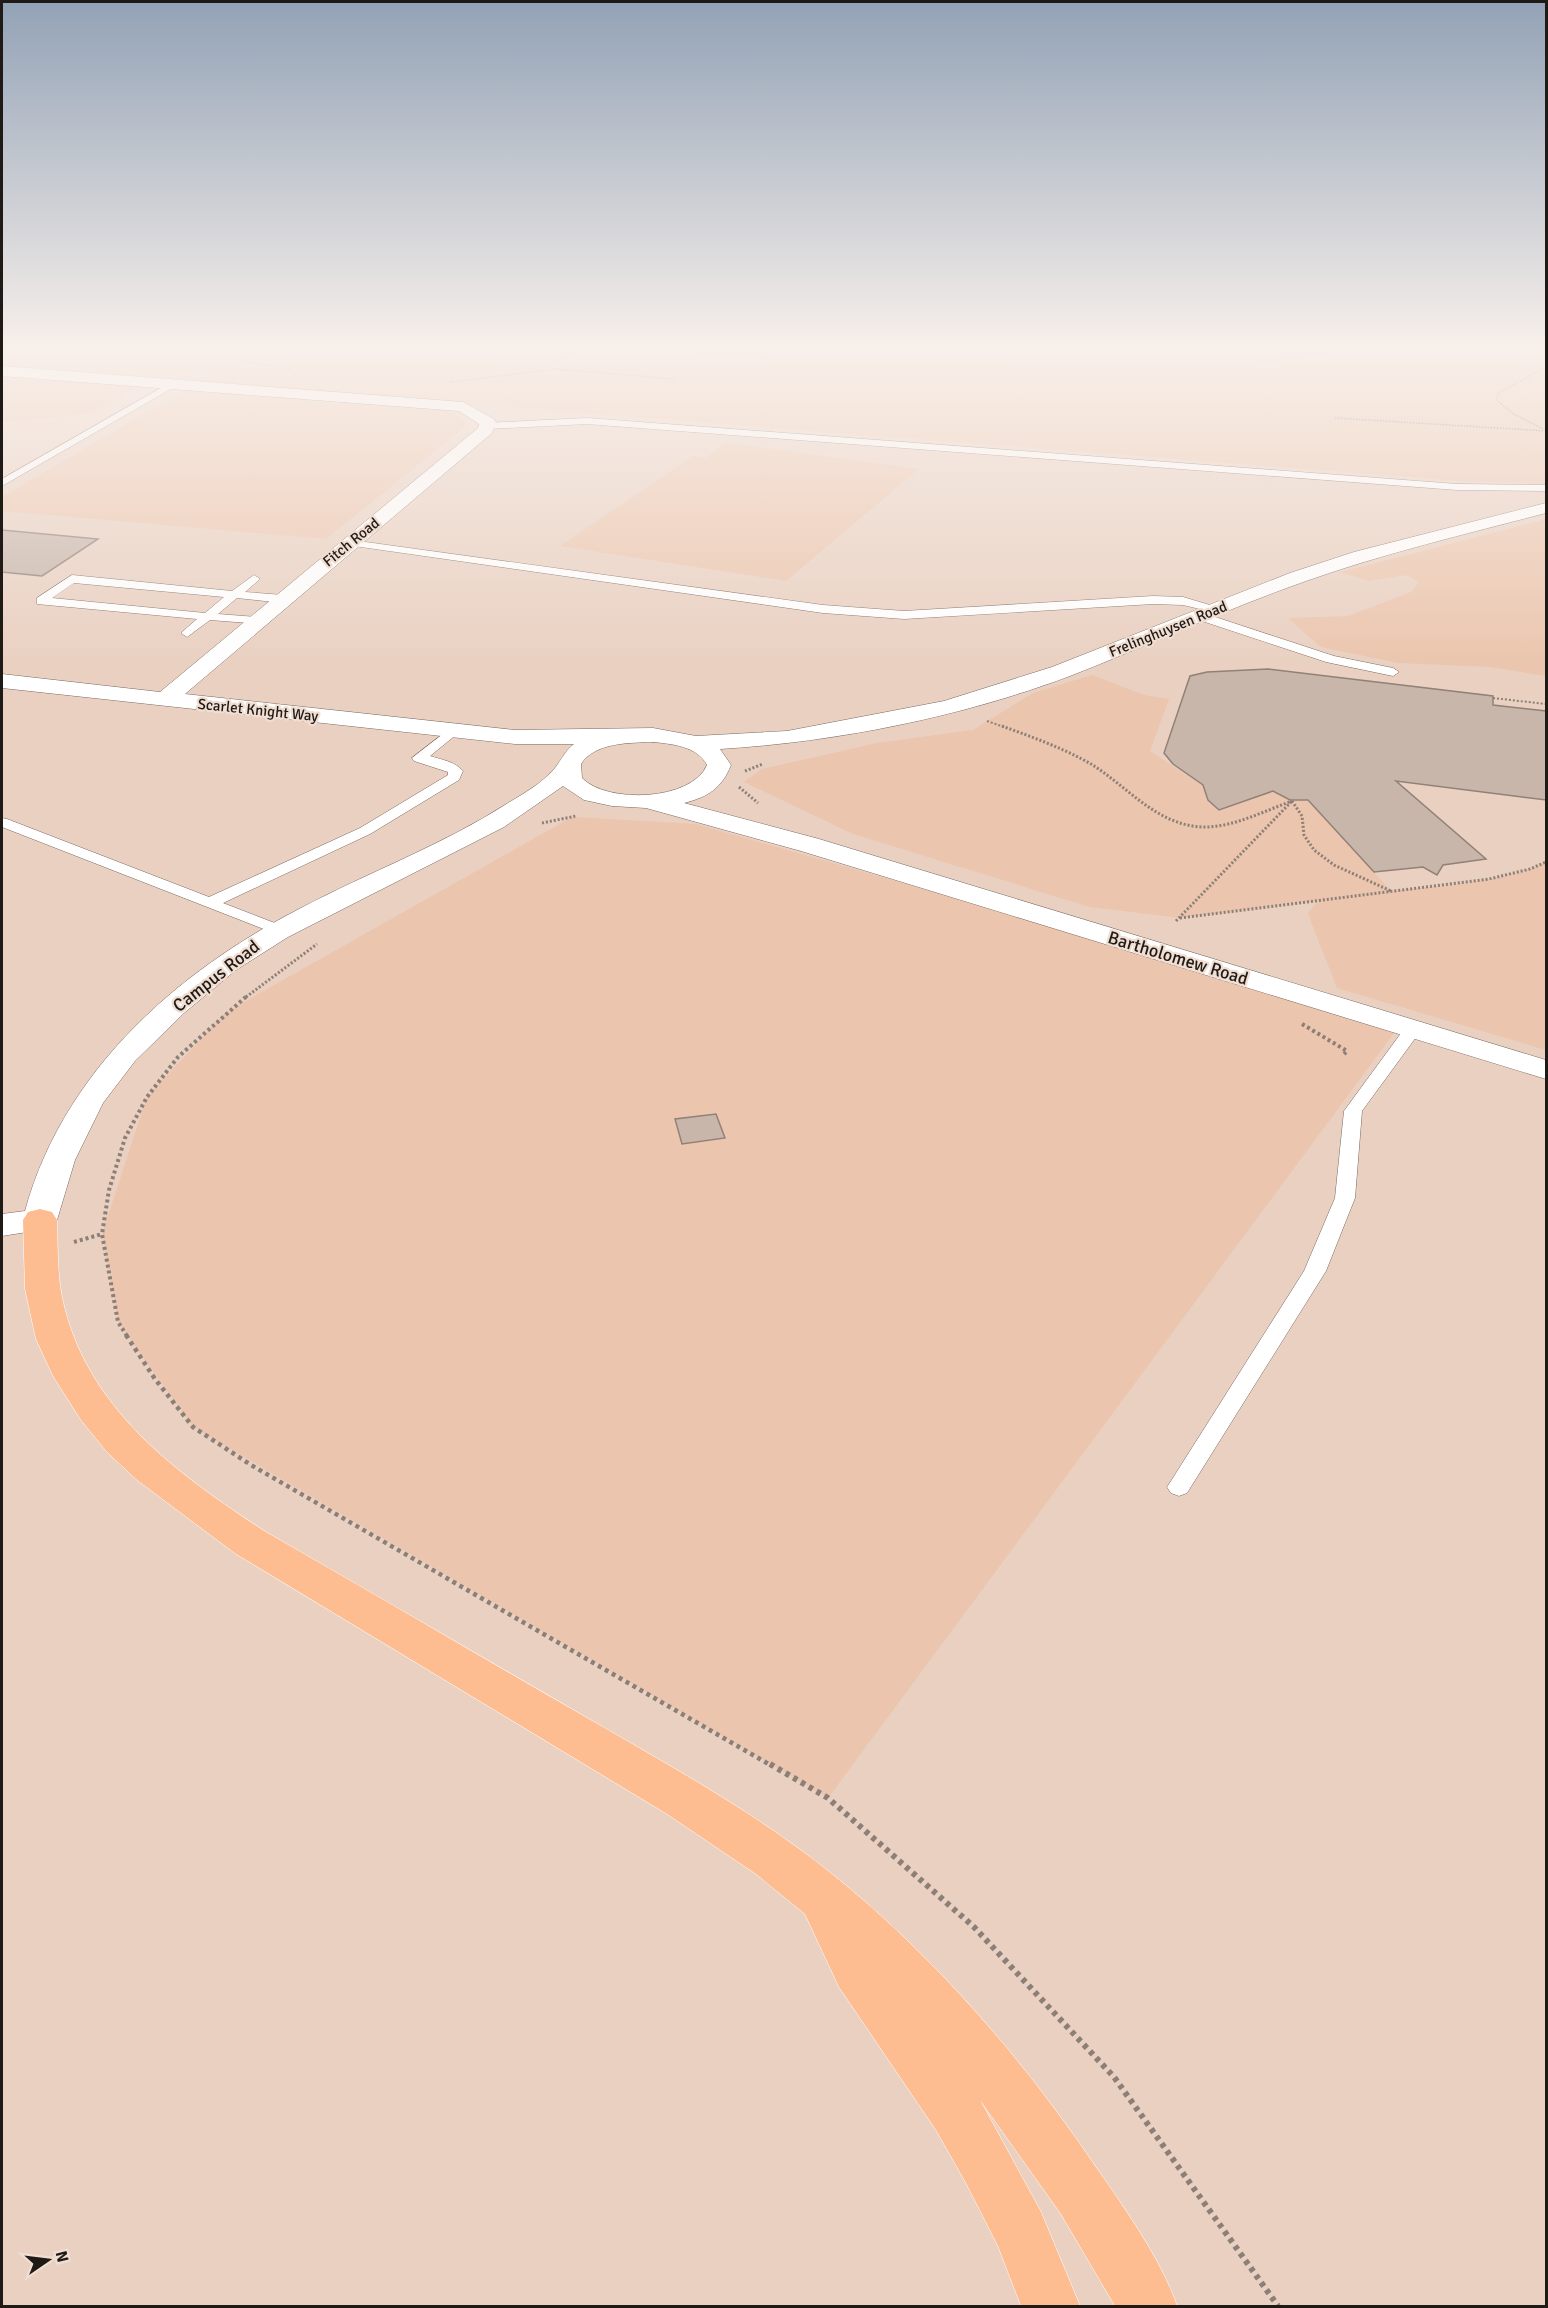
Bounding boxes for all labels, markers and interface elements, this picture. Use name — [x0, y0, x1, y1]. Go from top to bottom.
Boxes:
street label: Fitch Road — [319, 514, 383, 570]
street label: Frelinghuysen Road — [1106, 597, 1230, 661]
street label: Scarlet Knight Way — [197, 695, 319, 725]
street label: Bartholomew Road — [1105, 926, 1251, 990]
street label: Campus Road — [168, 935, 264, 1017]
north arrow — [18, 2230, 78, 2290]
text: N — [51, 2249, 73, 2264]

